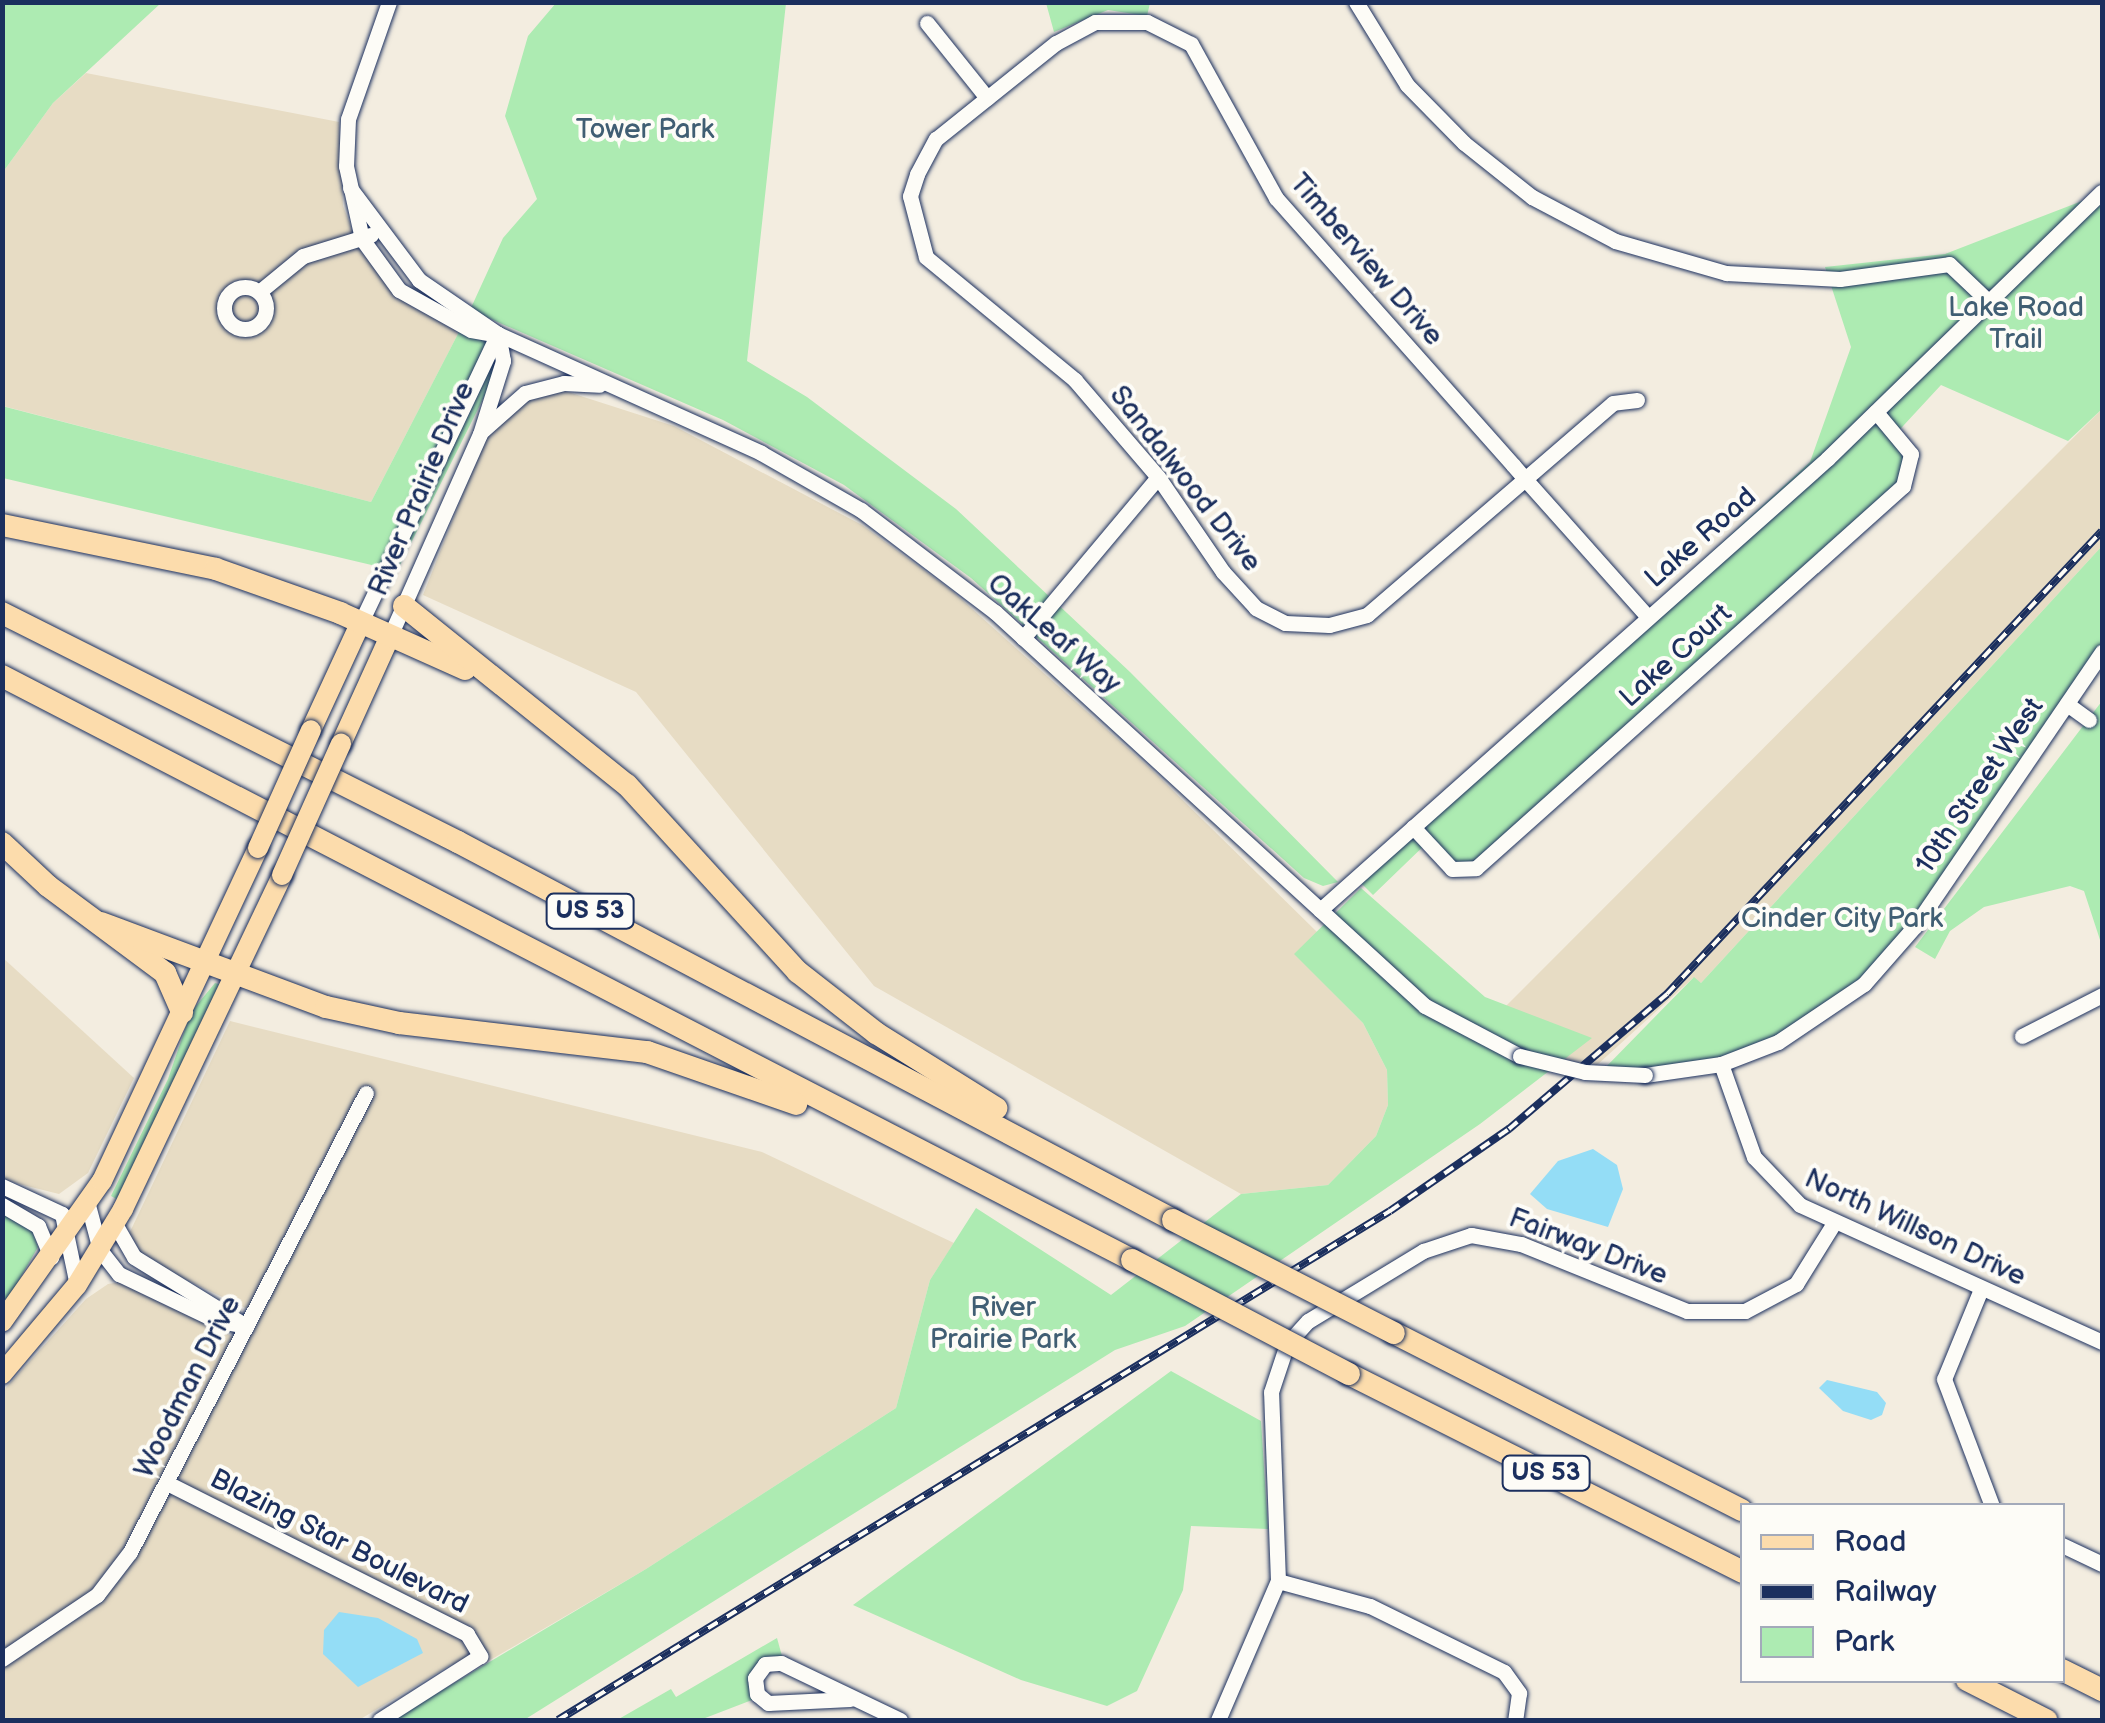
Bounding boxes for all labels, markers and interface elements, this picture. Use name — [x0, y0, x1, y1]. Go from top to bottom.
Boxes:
park label: Tower Park — [576, 113, 714, 147]
street label: Timberview Drive — [1282, 167, 1450, 353]
park label: Lake Road Trail — [1948, 291, 2084, 357]
street label: River Prairie Drive — [362, 377, 482, 601]
street label: Sandalwood Drive — [1102, 379, 1268, 579]
street label: Lake Road — [1639, 481, 1763, 595]
street label: OakLeaf Way — [980, 567, 1128, 701]
street label: Lake Court — [1613, 597, 1739, 715]
street label: 10th Street West — [1908, 691, 2052, 881]
road number: US 53 — [545, 891, 635, 931]
park label: Cinder City Park — [1740, 902, 1944, 936]
street label: North Willson Drive — [1799, 1162, 2031, 1294]
street label: Fairway Drive — [1503, 1201, 1673, 1293]
street label: Woodman Drive — [128, 1290, 248, 1484]
park label: River Prairie Park — [930, 1291, 1076, 1357]
road number: US 53 — [1501, 1453, 1591, 1493]
street label: Blazing Star Boulevard — [204, 1462, 474, 1622]
legend — [1740, 1503, 2065, 1683]
text: Road — [1834, 1524, 1907, 1560]
text: Railway — [1834, 1574, 1936, 1610]
text: Park — [1834, 1624, 1894, 1660]

